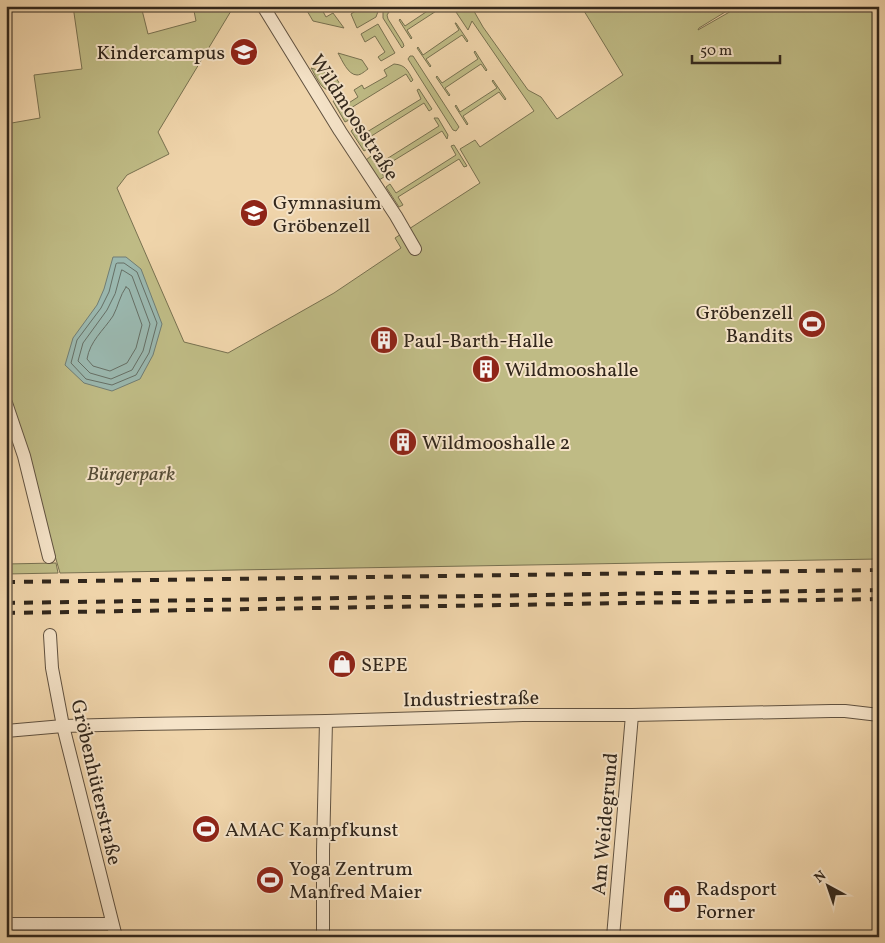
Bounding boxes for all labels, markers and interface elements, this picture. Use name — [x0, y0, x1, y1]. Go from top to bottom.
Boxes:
scale bar — [692, 32, 780, 64]
school or university icon: Kindercampus — [229, 37, 259, 67]
place label: Kindercampus — [96, 40, 225, 68]
text: 50 m — [700, 41, 732, 62]
street label: Wildmoosstraße — [302, 49, 405, 187]
place label: Gymnasium Gröbenzell — [273, 190, 382, 241]
school or university icon: Gymnasium Gröbenzell — [239, 198, 269, 228]
place label: Gröbenzell Bandits — [696, 300, 793, 351]
sports icon: Gröbenzell Bandits — [797, 309, 827, 339]
building icon: Paul-Barth-Halle — [369, 325, 399, 355]
place label: Paul-Barth-Halle — [403, 328, 554, 356]
building icon: Wildmooshalle — [471, 354, 501, 384]
place label: Wildmooshalle — [505, 357, 639, 385]
building icon: Wildmooshalle 2 — [388, 427, 418, 457]
place label: Wildmooshalle 2 — [422, 430, 570, 458]
park label: Bürgerpark — [87, 461, 175, 489]
shop icon: SEPE — [327, 649, 357, 679]
place label: SEPE — [361, 652, 408, 680]
street label: Industriestraße — [403, 685, 539, 715]
street label: Gröbenhüterstraße — [62, 697, 128, 868]
street label: Am Weidegrund — [586, 752, 626, 897]
sports icon: AMAC Kampfkunst — [191, 814, 221, 844]
place label: AMAC Kampfkunst — [225, 817, 399, 845]
place label: Yoga Zentrum Manfred Maier — [289, 856, 422, 907]
north arrow — [802, 860, 852, 910]
sports icon: Yoga Zentrum Manfred Maier — [255, 865, 285, 895]
text: N — [811, 867, 831, 888]
place label: Radsport Forner — [696, 876, 777, 927]
shop icon: Radsport Forner — [662, 884, 692, 914]

